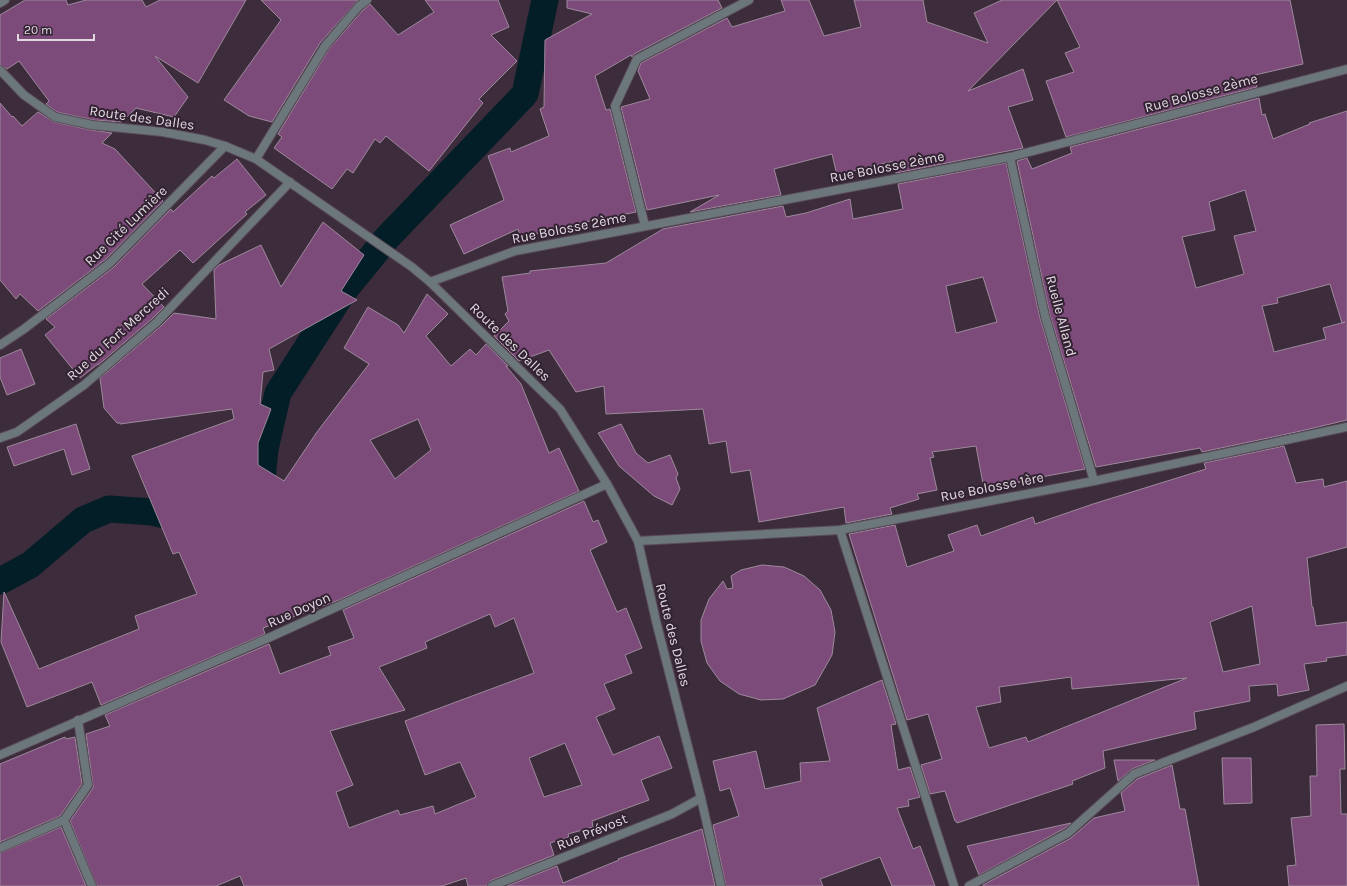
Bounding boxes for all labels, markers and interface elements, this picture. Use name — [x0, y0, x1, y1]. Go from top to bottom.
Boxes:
scale bar — [18, 16, 94, 42]
text: 20 m — [24, 23, 52, 37]
street label: Rue Bolosse 2ème — [1143, 70, 1259, 116]
street label: Route des Dalles — [88, 102, 196, 134]
street label: Rue Bolosse 2ème — [828, 148, 946, 186]
street label: Rue Cité Lumière — [81, 182, 171, 270]
street label: Rue Bolosse 2ème — [510, 209, 628, 247]
street label: Ruelle Alland — [1042, 274, 1080, 358]
street label: Rue du Fort Mercredi — [63, 284, 173, 384]
street label: Route des Dalles — [466, 299, 554, 385]
street label: Rue Bolosse 1ère — [939, 469, 1045, 505]
street label: Route des Dalles — [652, 582, 694, 688]
street label: Rue Doyon — [265, 589, 333, 631]
street label: Rue Prévost — [554, 810, 630, 854]

